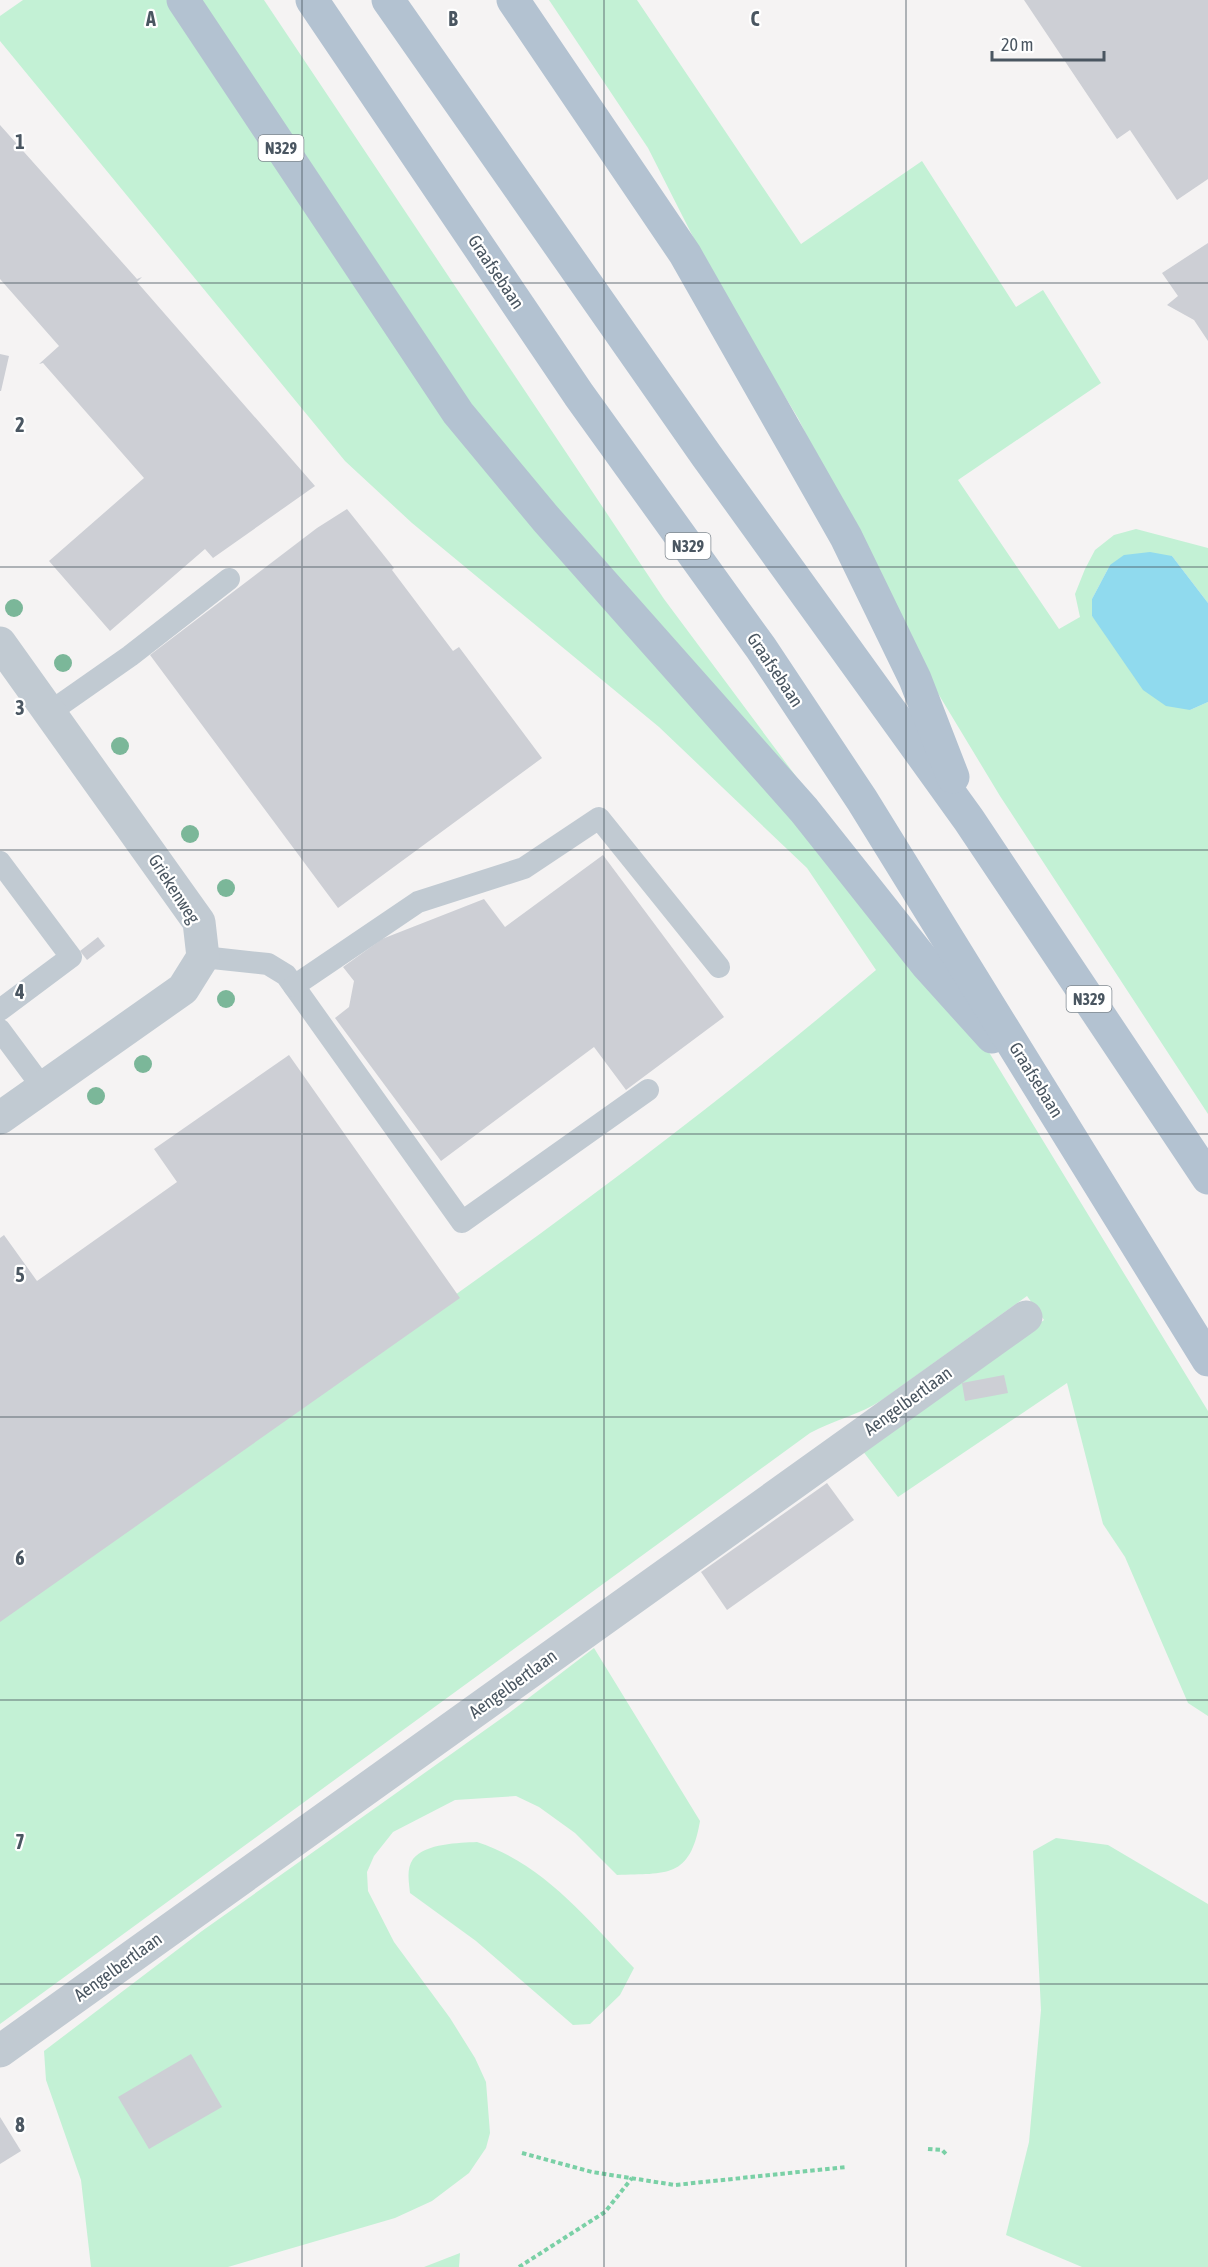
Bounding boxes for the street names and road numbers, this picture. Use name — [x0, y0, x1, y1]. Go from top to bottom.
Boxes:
road number: N329 — [258, 135, 304, 161]
street label: Graafsebaan — [464, 231, 529, 313]
road number: N329 — [666, 533, 710, 559]
street label: Graafsebaan — [743, 629, 808, 711]
street label: Griekenweg — [144, 850, 205, 927]
road number: N329 — [1066, 986, 1112, 1012]
street label: Graafsebaan — [1005, 1038, 1068, 1121]
street label: Aengelbertlaan — [860, 1362, 956, 1439]
street label: Aengelbertlaan — [465, 1645, 561, 1722]
street label: Aengelbertlaan — [70, 1928, 166, 2005]

